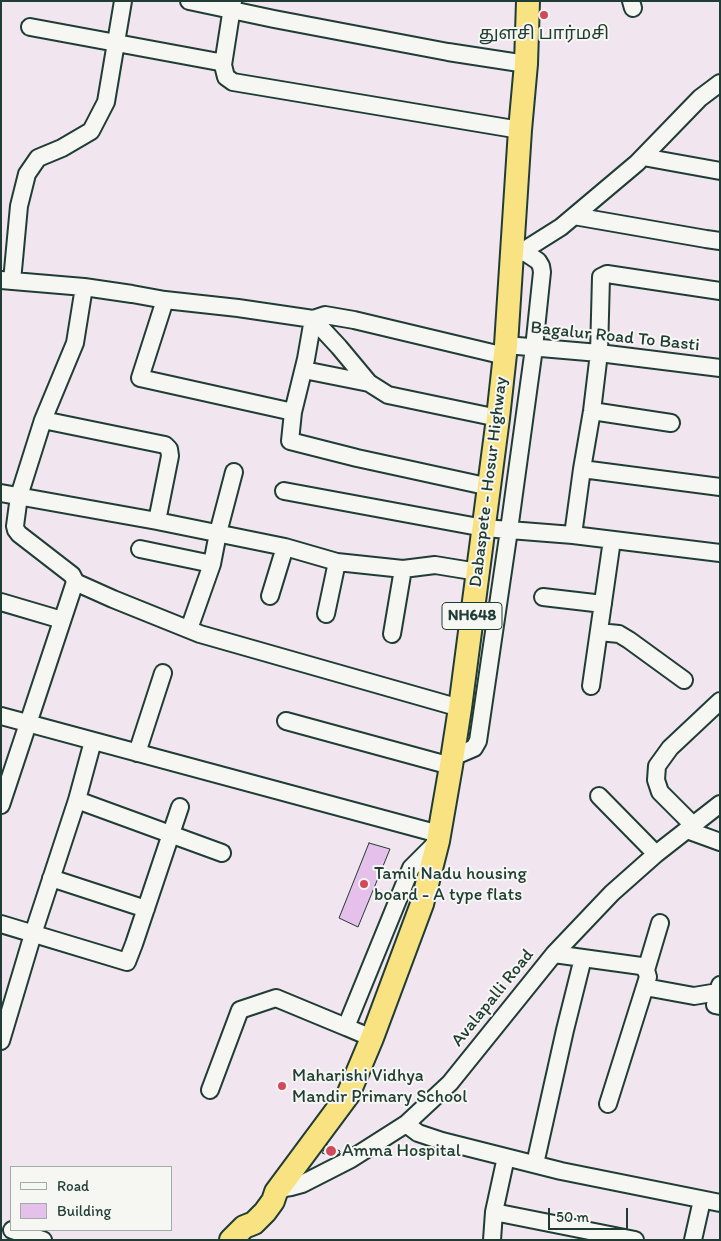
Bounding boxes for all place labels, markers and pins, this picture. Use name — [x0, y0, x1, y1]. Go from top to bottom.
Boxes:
marker: துளசி பார்மசி — [538, 9, 550, 21]
place label: துளசி பார்மசி — [479, 23, 609, 45]
place label: Tamil Nadu housing board - A type flats — [374, 863, 527, 906]
marker: Tamil Nadu housing board - A type flats — [358, 878, 370, 890]
place label: Maharishi Vidhya Mandir Primary School — [292, 1065, 467, 1108]
marker: Maharishi Vidhya Mandir Primary School — [276, 1080, 288, 1092]
place label: Amma Hospital — [342, 1140, 461, 1162]
marker: Amma Hospital — [324, 1144, 338, 1158]

